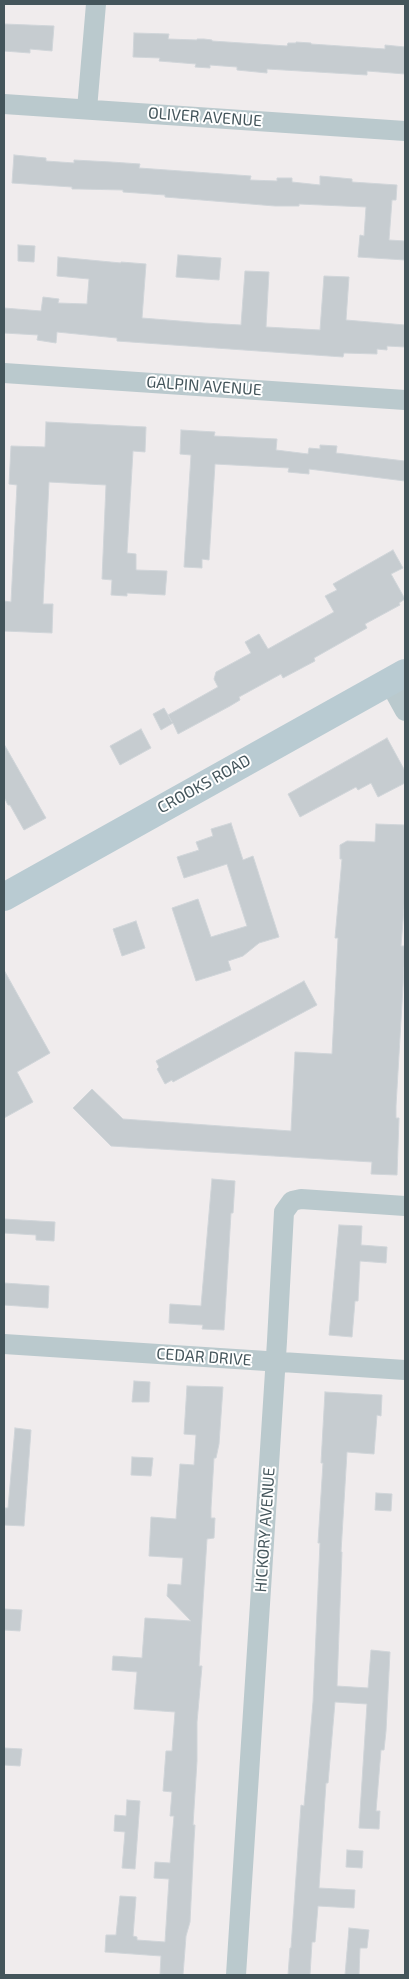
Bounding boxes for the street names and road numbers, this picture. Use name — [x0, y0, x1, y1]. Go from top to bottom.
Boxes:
street label: OLIVER AVENUE — [147, 103, 263, 131]
street label: GALPIN AVENUE — [146, 372, 262, 400]
street label: CROOKS ROAD — [154, 751, 254, 817]
street label: CEDAR DRIVE — [156, 1344, 252, 1370]
street label: HICKORY AVENUE — [251, 1467, 279, 1593]

